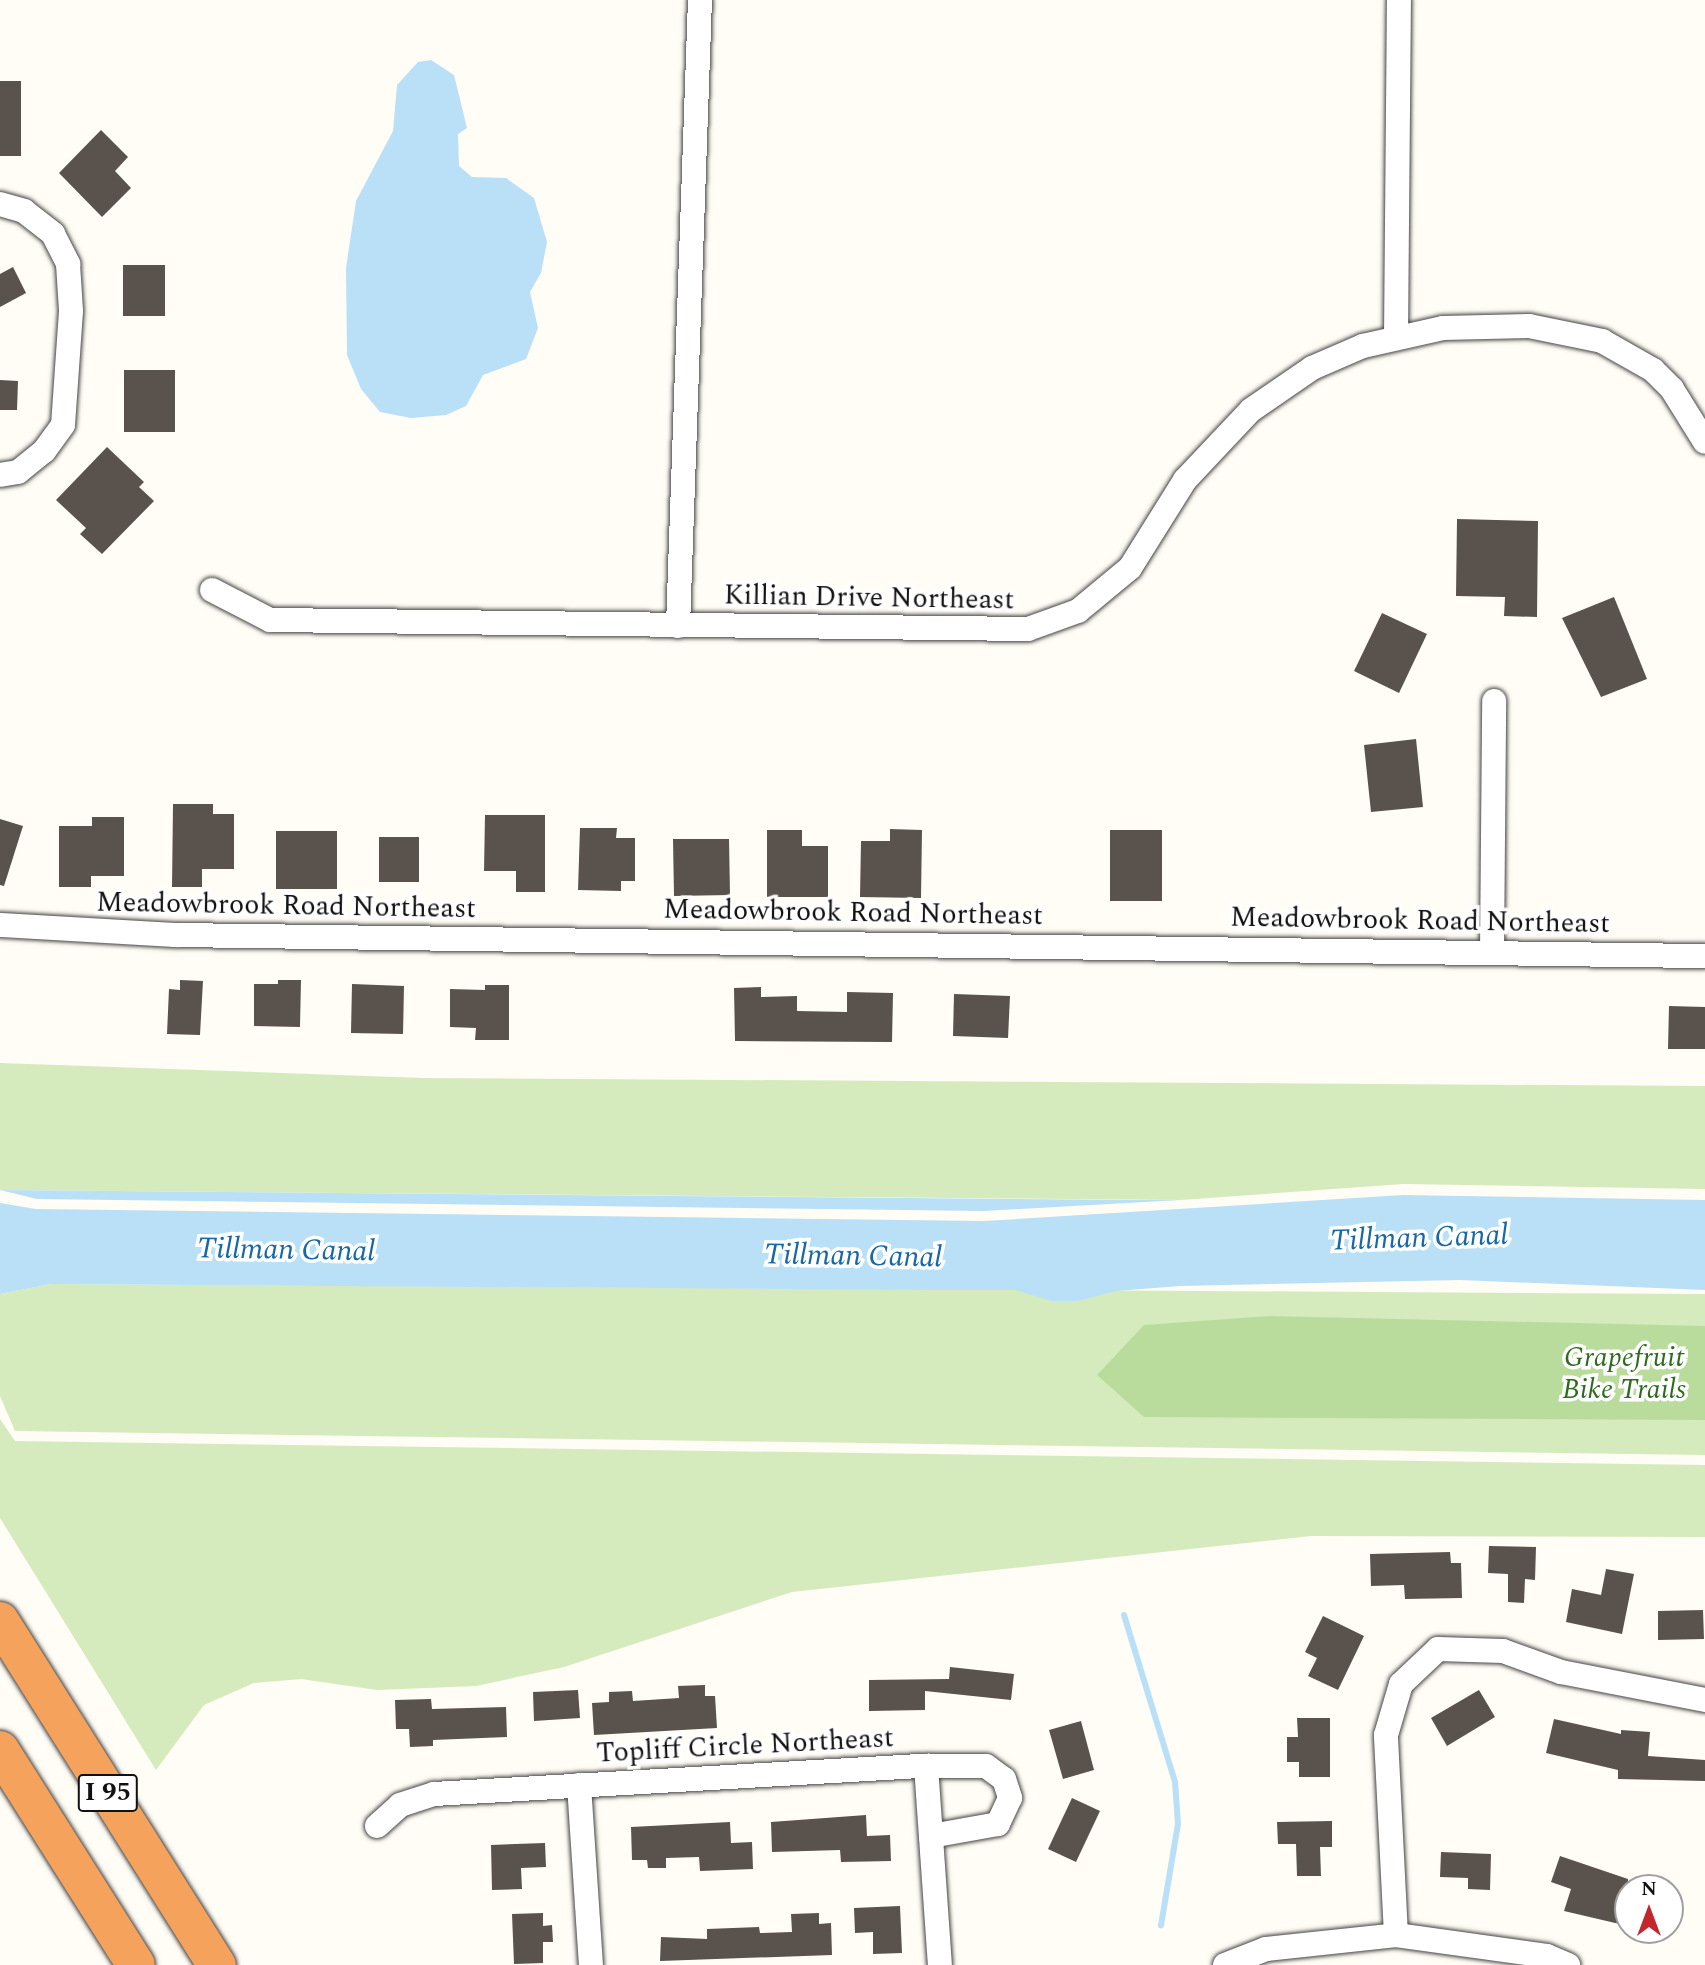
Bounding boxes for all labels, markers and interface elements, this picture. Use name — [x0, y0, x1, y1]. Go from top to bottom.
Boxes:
street label: Killian Drive Northeast — [724, 579, 1014, 617]
street label: Meadowbrook Road Northeast — [96, 886, 476, 926]
street label: Meadowbrook Road Northeast — [663, 893, 1043, 933]
street label: Meadowbrook Road Northeast — [1230, 901, 1610, 941]
water label: Tillman Canal — [1329, 1217, 1509, 1259]
water label: Tillman Canal — [196, 1230, 376, 1270]
water label: Tillman Canal — [763, 1236, 943, 1276]
park label: Grapefruit Bike Trails — [1562, 1341, 1686, 1407]
street label: Topliff Circle Northeast — [595, 1721, 895, 1771]
road number: I 95 — [76, 1770, 140, 1816]
north arrow — [1614, 1874, 1684, 1944]
text: N — [1641, 1875, 1657, 1904]

